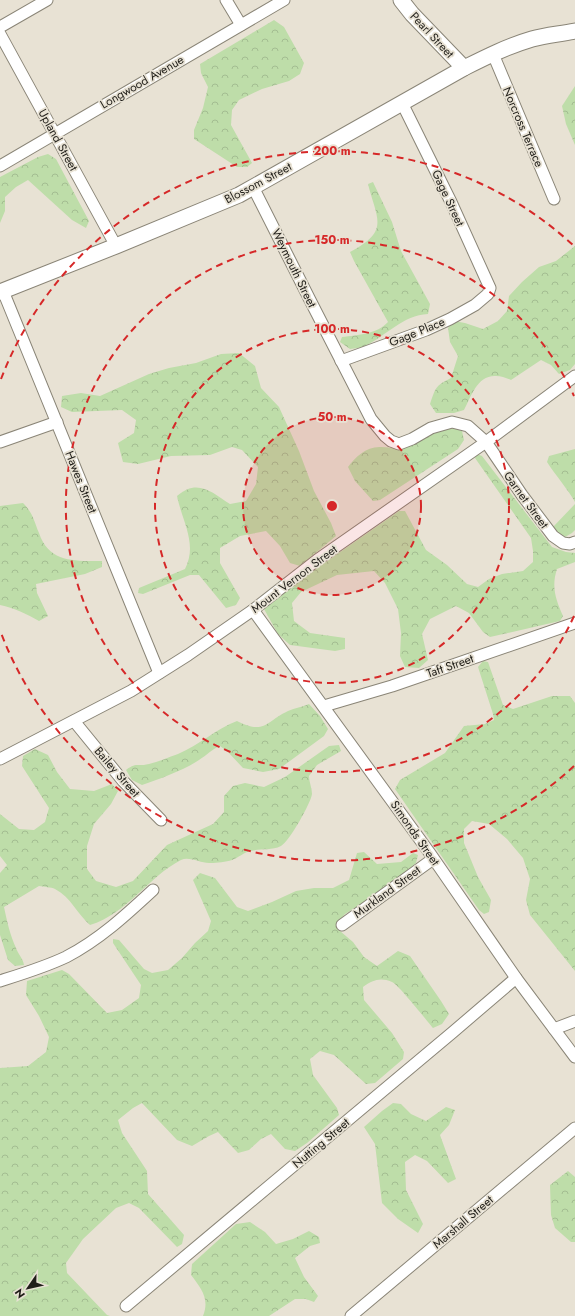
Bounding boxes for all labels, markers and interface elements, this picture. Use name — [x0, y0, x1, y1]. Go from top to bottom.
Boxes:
street label: Pearl Street — [406, 8, 458, 62]
street label: Longwood Avenue — [97, 51, 187, 113]
street label: Norcross Terrace — [498, 84, 548, 170]
street label: Upland Street — [34, 106, 82, 174]
text: 200 m — [313, 142, 351, 160]
street label: Blossom Street — [221, 158, 295, 208]
street label: Gage Street — [427, 167, 469, 229]
street label: Weymouth Street — [267, 225, 321, 311]
text: 150 m — [314, 231, 350, 249]
street label: Gage Place — [386, 313, 448, 351]
text: 100 m — [314, 320, 350, 338]
text: 50 m — [317, 408, 347, 426]
street label: Hawes Street — [60, 448, 102, 516]
street label: Garnet Street — [499, 468, 553, 532]
centre of rings — [325, 499, 339, 513]
street label: Mount Vernon Street — [247, 540, 341, 617]
street label: Taft Street — [424, 650, 476, 682]
street label: Bailey Street — [90, 743, 144, 801]
street label: Simonds Street — [386, 797, 444, 869]
street label: Murkland Street — [350, 861, 424, 923]
street label: Nutting Street — [288, 1114, 354, 1172]
street label: Marshall Street — [429, 1191, 497, 1253]
north arrow — [8, 1268, 48, 1308]
text: N — [11, 1285, 29, 1302]

